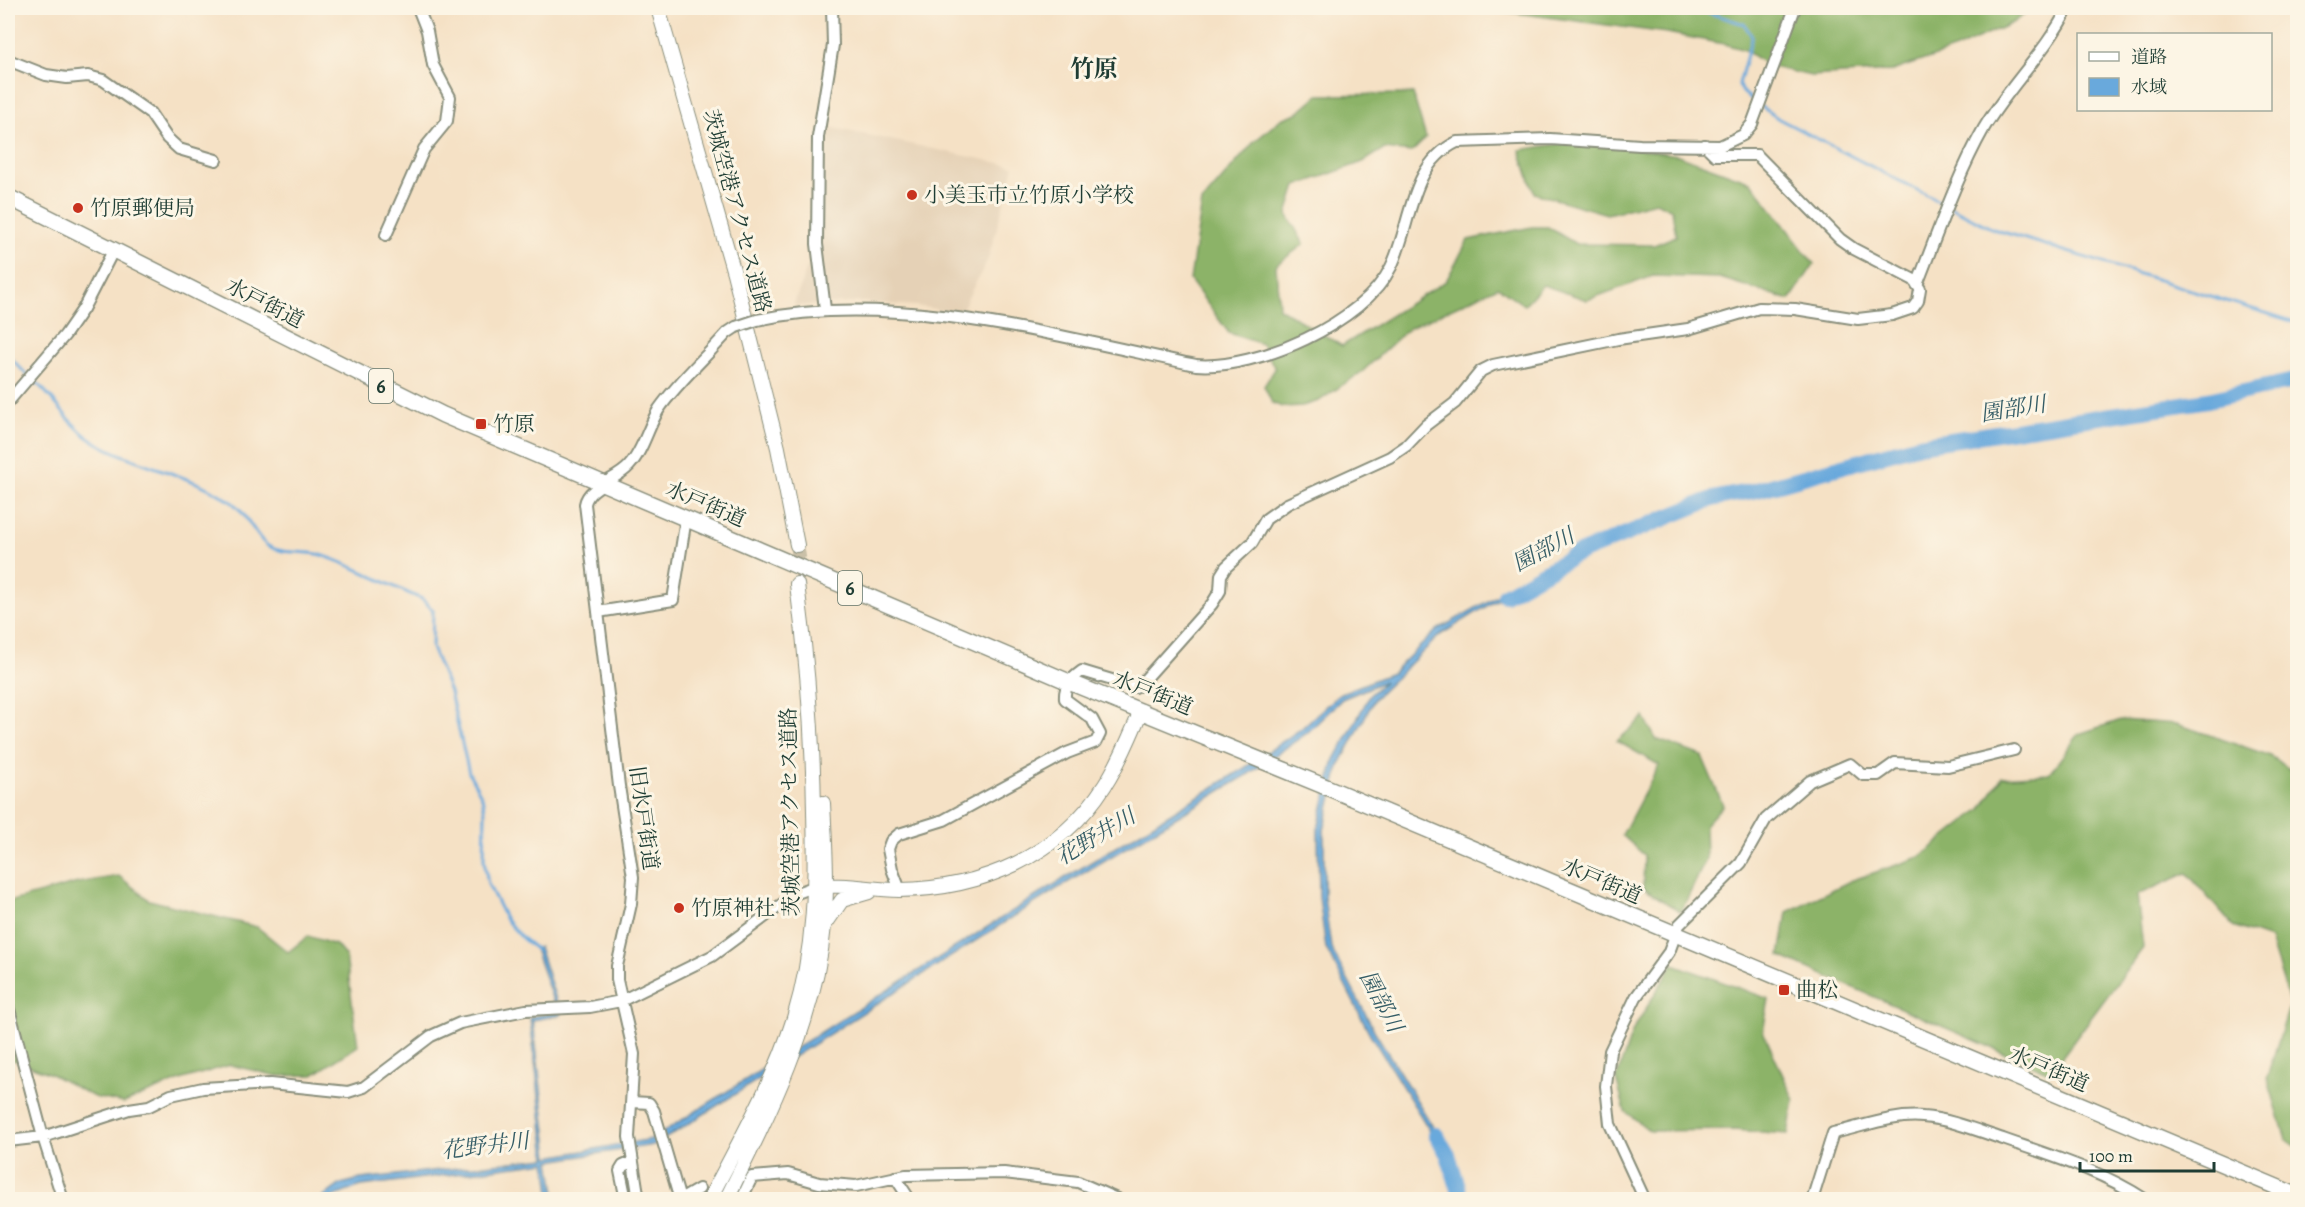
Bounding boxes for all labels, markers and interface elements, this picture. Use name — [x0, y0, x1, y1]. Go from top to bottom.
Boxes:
legend — [2077, 33, 2272, 111]
text: 道路 — [2131, 45, 2167, 69]
district label: 竹原 — [1070, 53, 1118, 85]
text: 水域 — [2131, 75, 2167, 99]
street label: 茨城空港アクセス道路 — [696, 106, 778, 316]
place label: 小美玉市立竹原小学校 — [924, 181, 1134, 209]
marker: 小美玉市立竹原小学校 — [905, 188, 919, 202]
place label: 竹原郵便局 — [90, 194, 195, 222]
marker: 竹原郵便局 — [71, 201, 85, 215]
street label: 水戸街道 — [221, 271, 309, 335]
road number: 6 — [369, 369, 393, 403]
water label: 園部川 — [1978, 389, 2050, 429]
place label: 竹原 — [493, 410, 535, 438]
marker: 竹原 — [474, 417, 488, 431]
street label: 水戸街道 — [662, 475, 750, 533]
water label: 園部川 — [1507, 520, 1581, 579]
road number: 6 — [838, 571, 862, 605]
street label: 水戸街道 — [1109, 664, 1197, 722]
street label: 茨城空港アクセス道路 — [774, 707, 806, 917]
street label: 旧水戸街道 — [623, 764, 665, 872]
water label: 花野井川 — [1050, 800, 1143, 872]
street label: 水戸街道 — [1558, 852, 1646, 910]
place label: 竹原神社 — [691, 894, 775, 922]
marker: 竹原神社 — [672, 901, 686, 915]
water label: 園部川 — [1352, 965, 1411, 1039]
place label: 曲松 — [1796, 976, 1838, 1004]
marker: 曲松 — [1777, 983, 1791, 997]
street label: 水戸街道 — [2005, 1040, 2093, 1098]
water label: 花野井川 — [440, 1125, 533, 1166]
scale bar — [2080, 1135, 2214, 1173]
text: 100 m — [2089, 1144, 2133, 1168]

